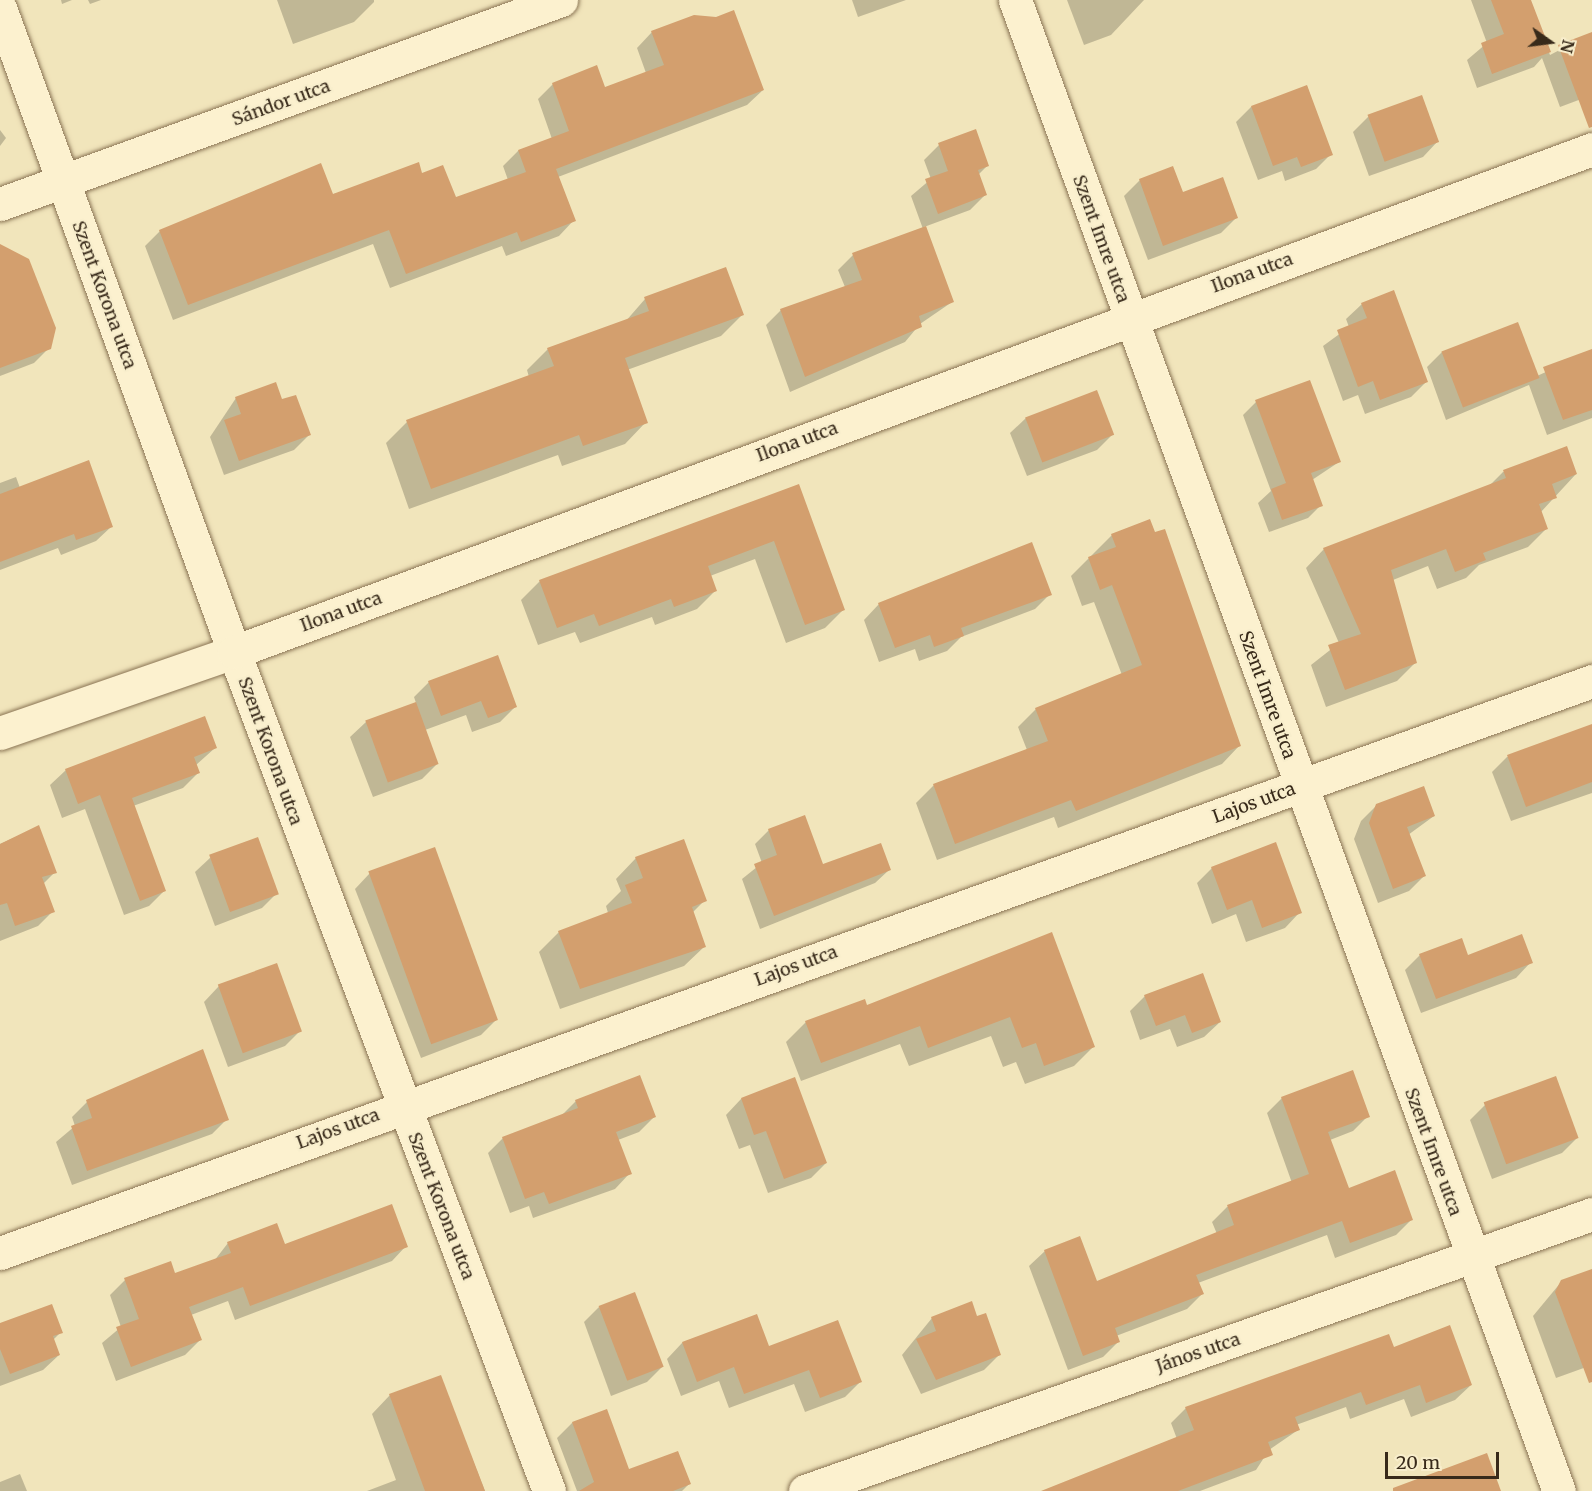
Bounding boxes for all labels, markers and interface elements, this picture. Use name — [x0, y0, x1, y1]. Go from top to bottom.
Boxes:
north arrow — [1520, 12, 1580, 72]
text: N — [1556, 38, 1579, 55]
street label: Sándor utca — [229, 75, 333, 131]
street label: Szent Imre utca — [1068, 172, 1134, 306]
street label: Szent Korona utca — [67, 218, 141, 372]
street label: Ilona utca — [1208, 248, 1296, 298]
street label: Ilona utca — [753, 417, 841, 467]
street label: Ilona utca — [297, 587, 385, 637]
street label: Szent Imre utca — [1234, 628, 1300, 762]
street label: Szent Korona utca — [233, 674, 307, 828]
street label: Lajos utca — [1210, 778, 1298, 828]
street label: Lajos utca — [752, 941, 840, 991]
street label: Szent Imre utca — [1400, 1085, 1466, 1219]
street label: Lajos utca — [294, 1104, 382, 1154]
street label: Szent Korona utca — [403, 1129, 479, 1283]
street label: János utca — [1153, 1328, 1243, 1378]
scale bar — [1388, 1440, 1502, 1478]
text: 20 m — [1396, 1451, 1440, 1474]

